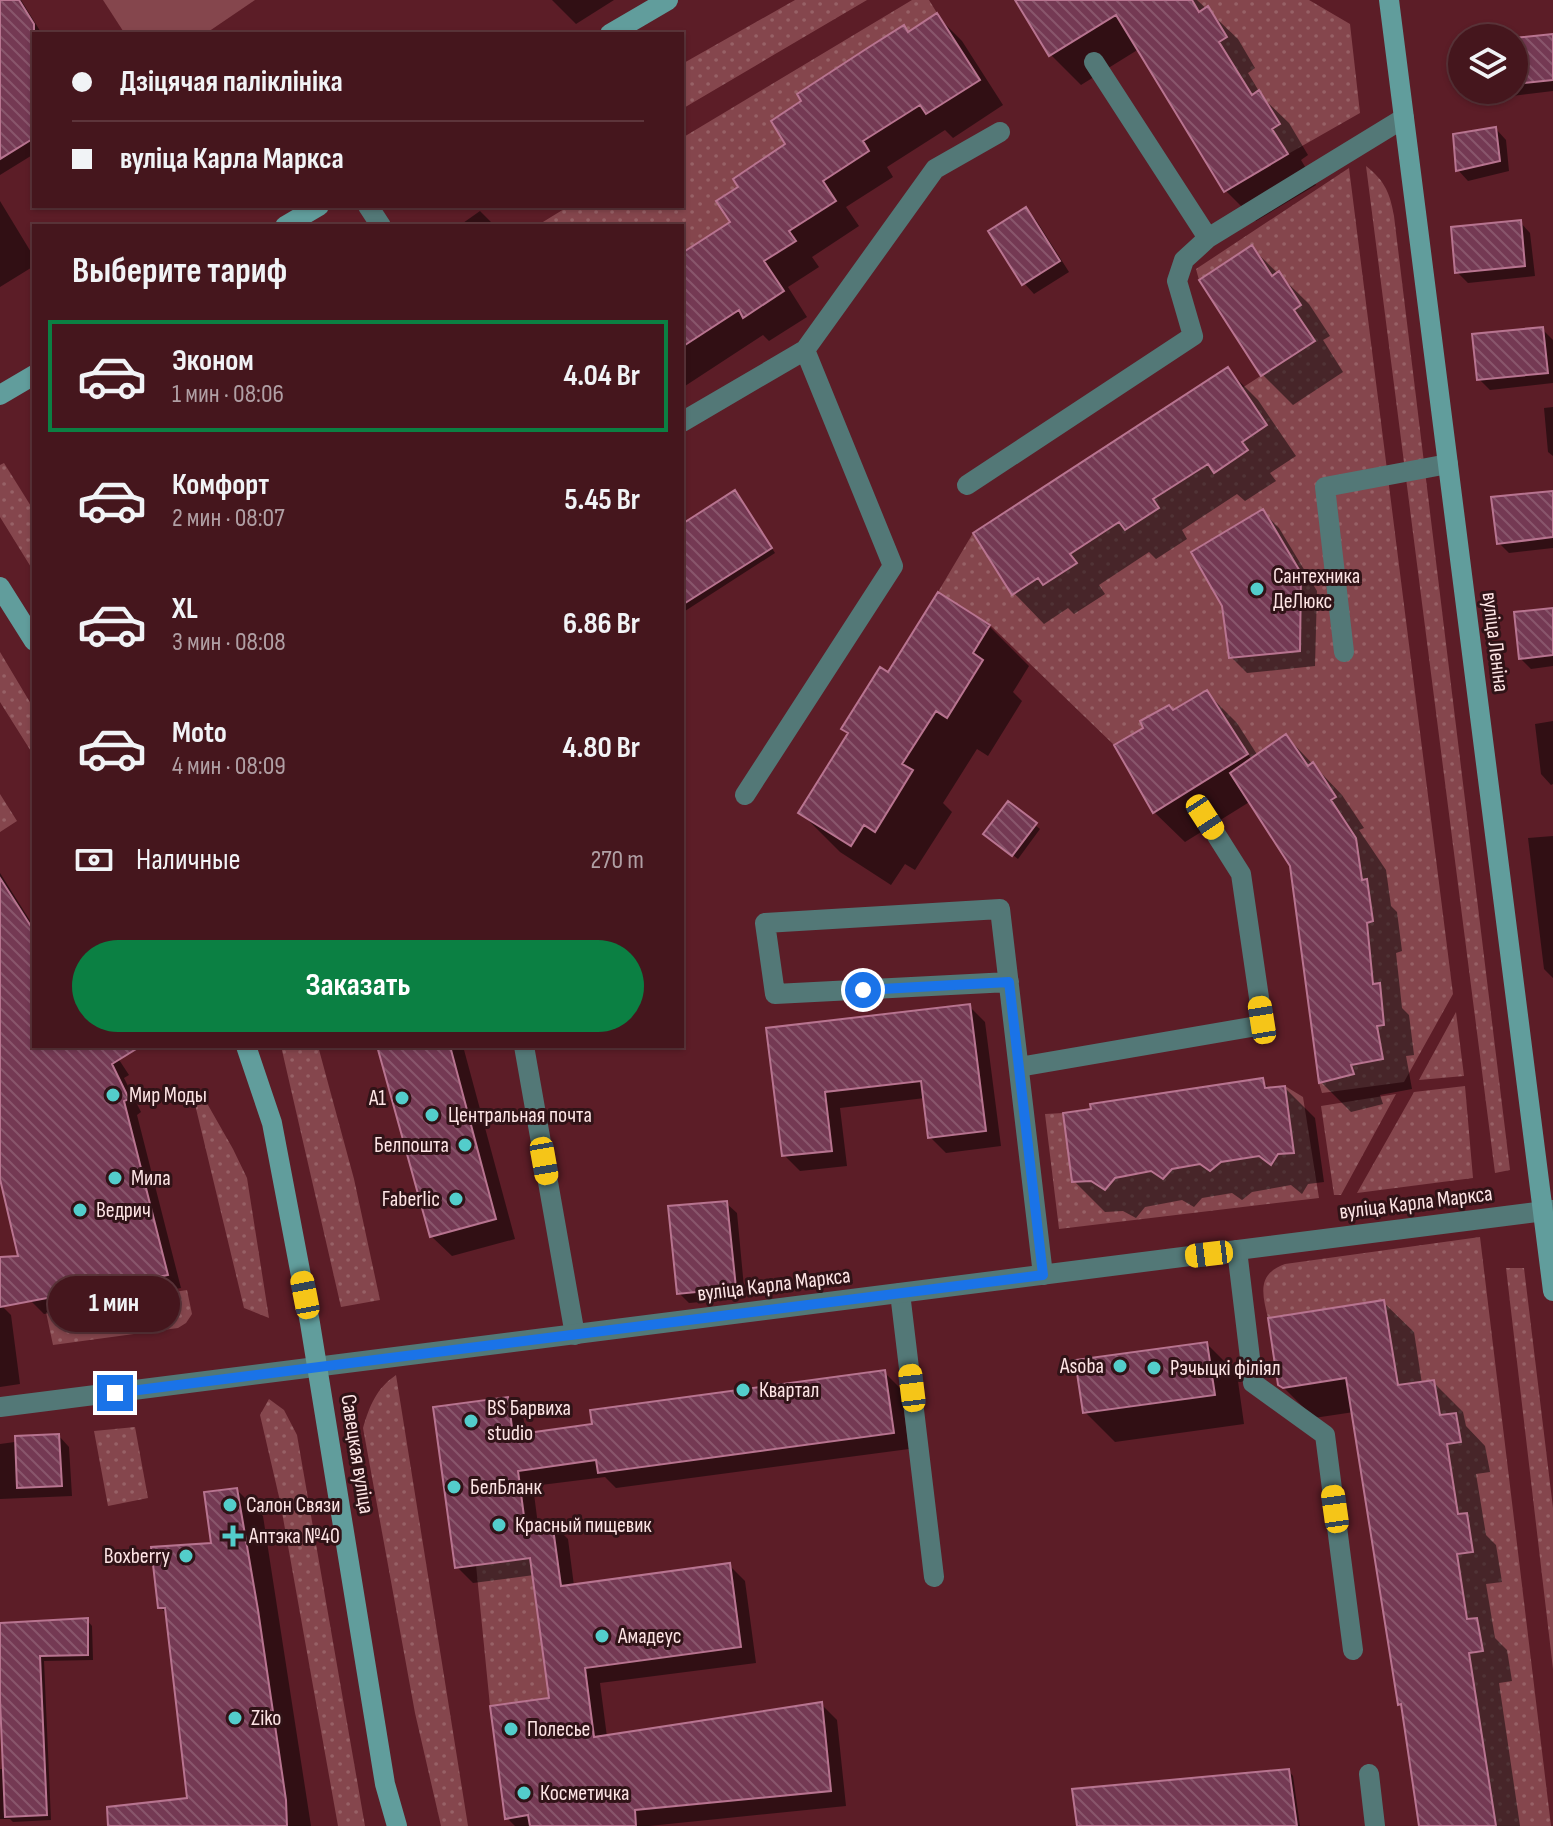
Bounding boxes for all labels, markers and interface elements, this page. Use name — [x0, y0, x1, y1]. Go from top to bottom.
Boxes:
map controls — [1448, 24, 1528, 104]
button: layers — [1448, 24, 1528, 104]
text: Дзіцячая паліклініка — [120, 64, 343, 100]
text: вуліца Карла Маркса — [120, 141, 344, 177]
text: Выберите тариф — [72, 250, 287, 293]
icon: car — [76, 340, 148, 412]
text: Эконом — [172, 343, 254, 379]
text: 4.04 Br — [563, 358, 640, 394]
text: 1 мин · 08:06 — [172, 379, 284, 410]
icon: car — [76, 464, 148, 536]
text: Комфорт — [172, 467, 269, 503]
text: 5.45 Br — [564, 482, 640, 518]
text: 2 мин · 08:07 — [172, 503, 285, 534]
place label: Сантехника ДеЛюкс — [1273, 563, 1360, 615]
marker: Сантехника ДеЛюкс — [1248, 580, 1266, 598]
icon: car — [76, 588, 148, 660]
street label: вуліца Леніна — [1475, 590, 1515, 694]
text: XL — [172, 591, 198, 627]
text: 6.86 Br — [563, 606, 640, 642]
text: 3 мин · 08:08 — [172, 627, 286, 658]
icon: car — [76, 712, 148, 784]
text: Moto — [172, 715, 227, 751]
text: 4.80 Br — [563, 730, 640, 766]
text: 4 мин · 08:09 — [172, 751, 286, 782]
car — [1182, 790, 1228, 844]
icon: cash — [72, 838, 116, 882]
text: Наличные — [136, 842, 241, 878]
text: 270 m — [591, 845, 644, 876]
button: Заказать — [72, 940, 644, 1032]
route start — [845, 972, 881, 1008]
car — [1246, 994, 1278, 1046]
place label: Мир Моды — [129, 1082, 207, 1109]
place label: A1 — [368, 1085, 386, 1112]
marker: Мир Моды — [104, 1086, 122, 1104]
marker: A1 — [393, 1089, 411, 1107]
place label: Центральная почта — [448, 1102, 592, 1129]
marker: Центральная почта — [423, 1106, 441, 1124]
place label: Белпошта — [374, 1132, 449, 1159]
car — [528, 1135, 560, 1187]
marker: Белпошта — [456, 1136, 474, 1154]
place label: Мила — [131, 1165, 171, 1192]
marker: Мила — [106, 1169, 124, 1187]
street label: вуліца Карла Маркса — [1338, 1180, 1494, 1226]
place label: Faberlic — [382, 1186, 440, 1213]
marker: Faberlic — [447, 1190, 465, 1208]
place label: Ведрич — [96, 1197, 151, 1224]
marker: Ведрич — [71, 1201, 89, 1219]
car — [1184, 1239, 1234, 1269]
street label: вуліца Карла Маркса — [696, 1262, 852, 1308]
car — [289, 1269, 321, 1321]
callout: 1 мин — [49, 1277, 181, 1333]
text: 1 мин — [89, 1288, 139, 1319]
place label: Asoba — [1059, 1353, 1104, 1380]
place label: Рэчыцкі філіял — [1170, 1355, 1281, 1382]
marker: Asoba — [1111, 1357, 1129, 1375]
marker: Рэчыцкі філіял — [1145, 1359, 1163, 1377]
car — [897, 1363, 927, 1413]
route end — [97, 1375, 133, 1411]
place label: Квартал — [759, 1377, 819, 1404]
marker: Квартал — [734, 1381, 752, 1399]
street label: Савецкая вуліца — [334, 1392, 380, 1516]
place label: BS Барвиха studio — [487, 1395, 571, 1447]
marker: BS Барвиха studio — [462, 1412, 480, 1430]
place label: БелБланк — [470, 1474, 543, 1501]
marker: БелБланк — [445, 1478, 463, 1496]
car — [1320, 1484, 1350, 1534]
place label: Салон Связи — [246, 1492, 340, 1519]
marker: Салон Связи — [221, 1496, 239, 1514]
place label: Красный пищевик — [515, 1512, 652, 1539]
marker: Красный пищевик — [490, 1516, 508, 1534]
place label: Аптэка №40 — [248, 1523, 340, 1550]
marker: Аптэка №40 — [224, 1527, 242, 1545]
place label: Boxberry — [104, 1543, 171, 1570]
marker: Boxberry — [177, 1547, 195, 1565]
place label: Амадеус — [617, 1623, 682, 1650]
marker: Амадеус — [593, 1627, 611, 1645]
place label: Ziko — [251, 1705, 281, 1732]
marker: Ziko — [226, 1709, 244, 1727]
place label: Полесье — [527, 1716, 590, 1743]
marker: Полесье — [502, 1720, 520, 1738]
place label: Косметичка — [540, 1780, 629, 1807]
marker: Косметичка — [515, 1784, 533, 1802]

